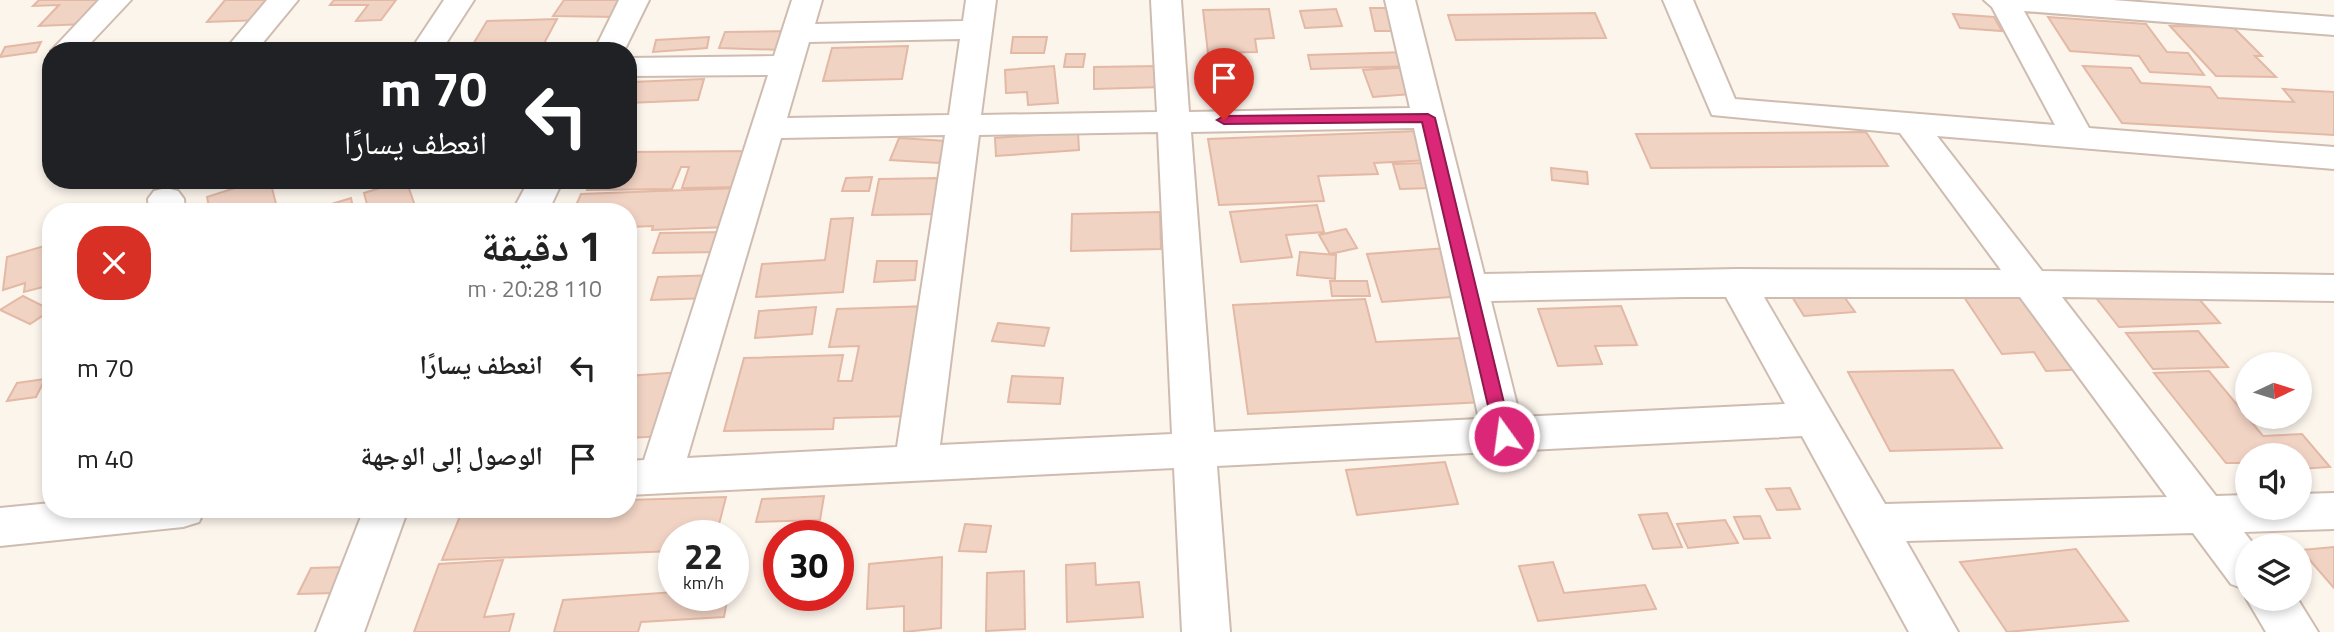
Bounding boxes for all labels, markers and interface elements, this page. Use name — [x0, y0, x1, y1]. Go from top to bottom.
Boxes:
pin — [1194, 48, 1254, 120]
text: 70 m — [380, 50, 487, 125]
icon: arrive — [1205, 59, 1243, 97]
icon: left — [511, 70, 602, 161]
text: انعطف يسارًا — [344, 118, 487, 166]
text: 1 دقيقة — [481, 213, 602, 277]
button: close — [77, 226, 151, 300]
text: 110 m · 20:28 — [467, 271, 602, 306]
text: انعطف يسارًا — [419, 345, 543, 384]
text: 70 m — [77, 348, 134, 387]
icon: left — [564, 349, 602, 387]
north arrow — [2235, 352, 2312, 429]
map controls — [2235, 352, 2312, 611]
position arrow — [1467, 399, 1541, 473]
text: الوصول إلى الوجهة — [361, 436, 543, 475]
text: 40 m — [77, 439, 134, 478]
icon: arrive — [564, 440, 602, 478]
button: sound — [2235, 443, 2312, 520]
speed limit sign: 30 — [763, 520, 854, 611]
text: 22 — [684, 529, 723, 583]
button: layers — [2235, 534, 2312, 611]
text: km/h — [683, 569, 724, 596]

